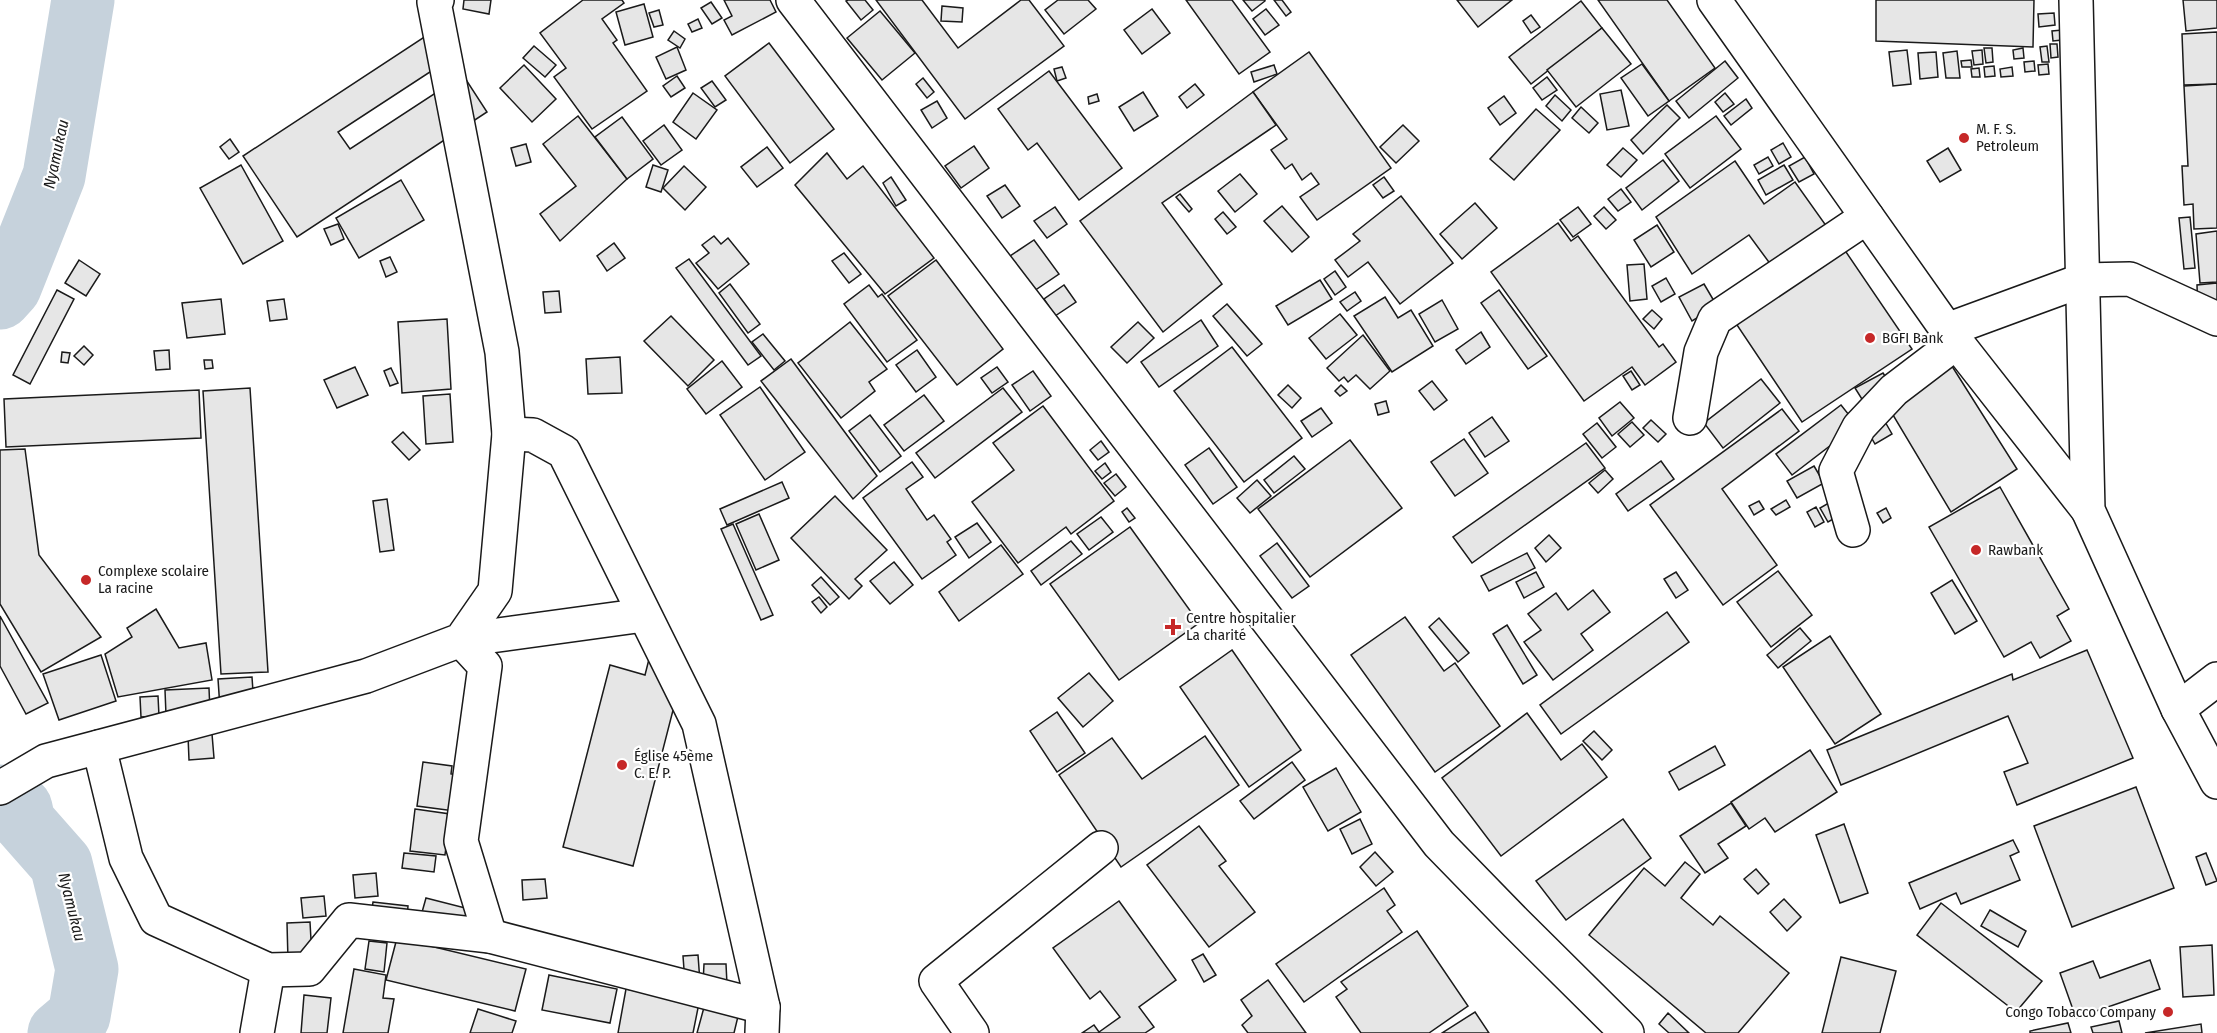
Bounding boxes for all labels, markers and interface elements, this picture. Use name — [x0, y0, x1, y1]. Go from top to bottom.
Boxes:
water label: Nyamukau — [39, 118, 73, 190]
place label: M. F. S. Petroleum — [1976, 120, 2039, 155]
marker: M. F. S. Petroleum — [1957, 131, 1971, 145]
place label: BGFI Bank — [1882, 329, 1943, 347]
marker: BGFI Bank — [1863, 331, 1877, 345]
place label: Rawbank — [1988, 541, 2043, 559]
marker: Rawbank — [1969, 543, 1983, 557]
place label: Complexe scolaire La racine — [98, 562, 209, 597]
marker: Complexe scolaire La racine — [79, 573, 93, 587]
place label: Centre hospitalier La charité — [1186, 609, 1296, 644]
marker: Centre hospitalier La charité — [1164, 618, 1182, 636]
place label: Église 45ème C. E. P. — [634, 747, 713, 782]
marker: Église 45ème C. E. P. — [615, 758, 629, 772]
water label: Nyamukau — [54, 871, 90, 943]
place label: Congo Tobacco Company — [2005, 1003, 2156, 1021]
marker: Congo Tobacco Company — [2161, 1005, 2175, 1019]

